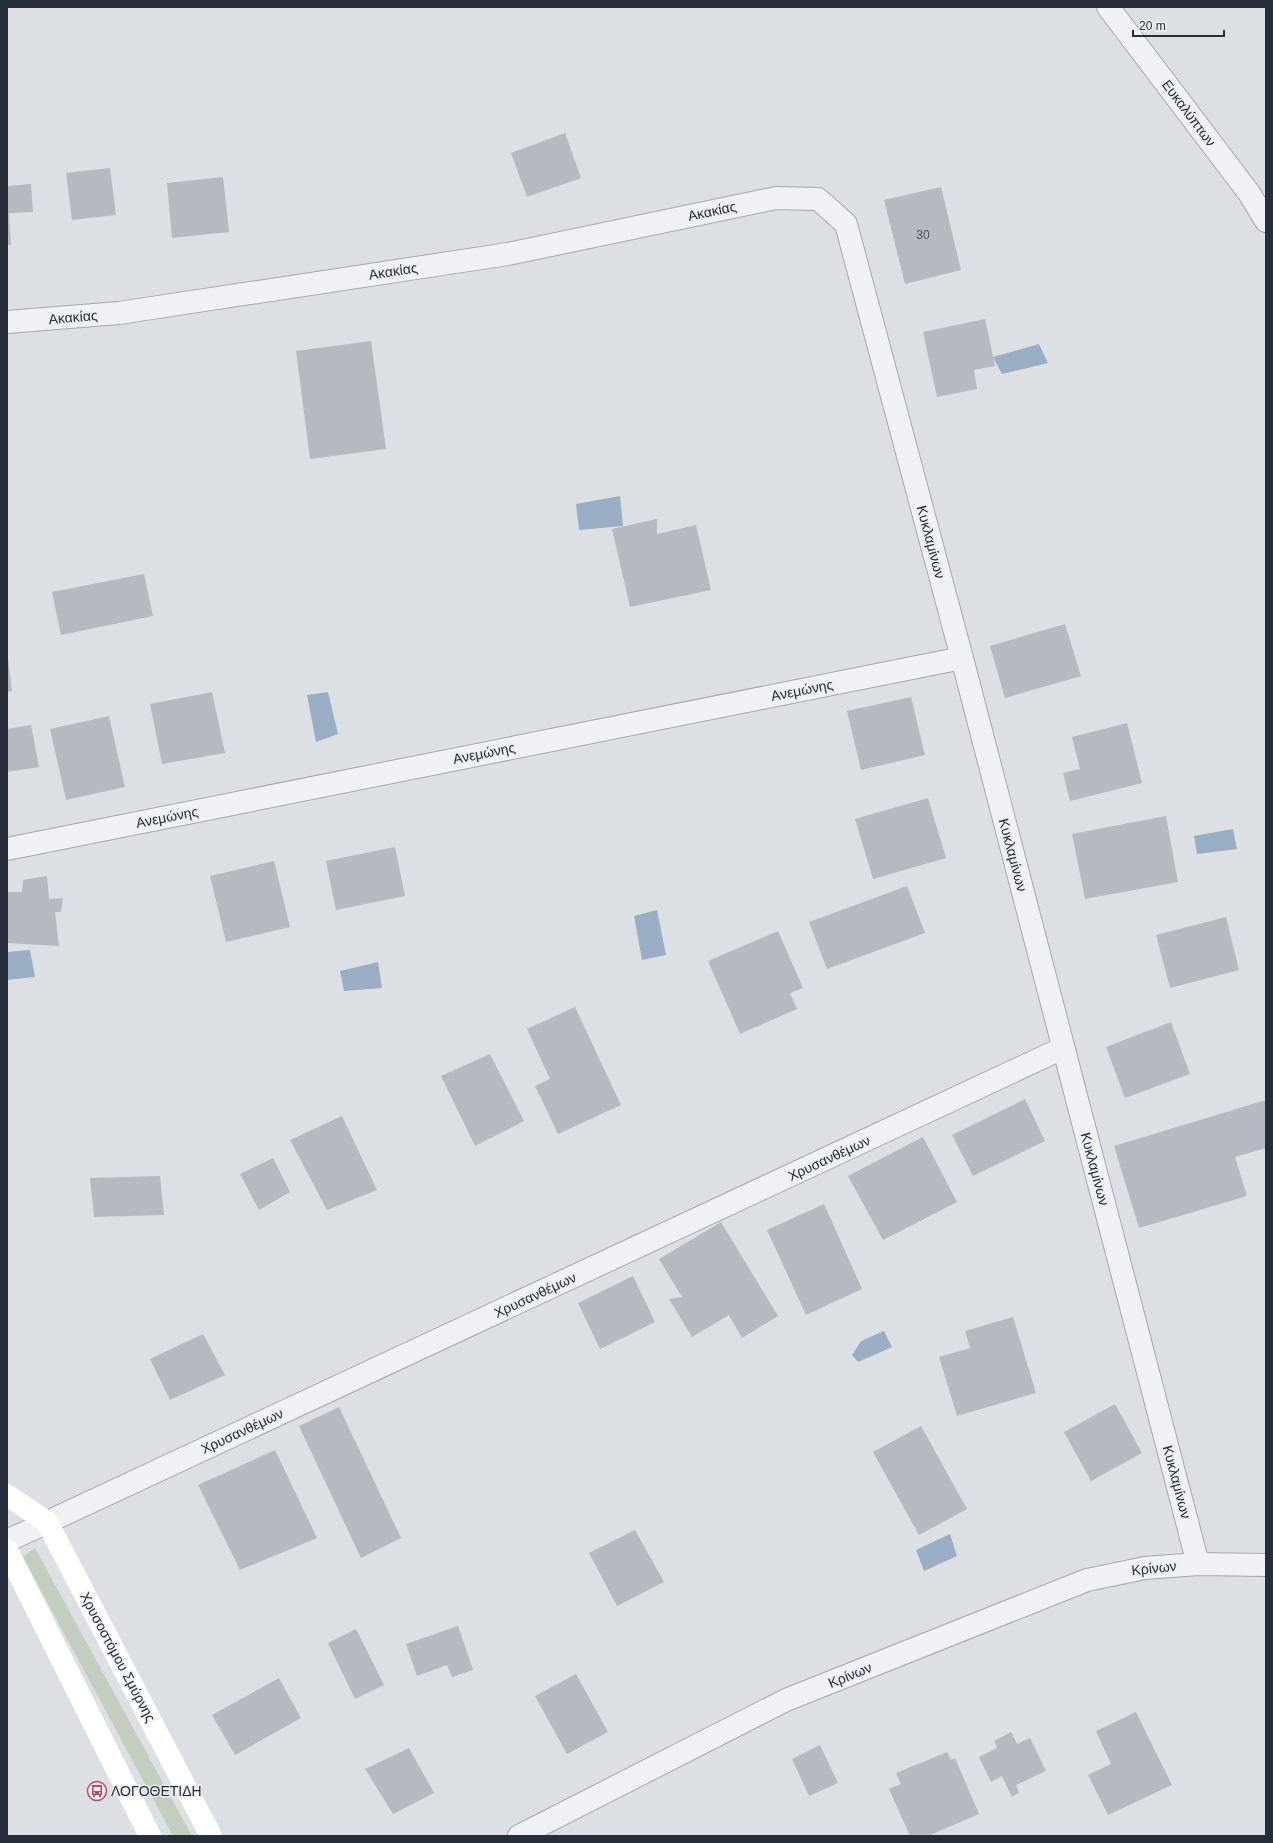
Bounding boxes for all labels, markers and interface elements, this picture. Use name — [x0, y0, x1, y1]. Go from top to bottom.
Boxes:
scale bar — [1133, 12, 1224, 38]
text: 20 m — [1139, 19, 1166, 33]
street label: Ευκαλύπτων — [1159, 77, 1219, 149]
street label: Ακακίας — [686, 198, 738, 224]
house number: 30 — [916, 228, 930, 242]
street label: Ακακίας — [367, 259, 419, 283]
street label: Ακακίας — [48, 307, 98, 327]
street label: Κυκλαμίνων — [914, 504, 948, 580]
street label: Ανεμώνης — [770, 676, 835, 704]
street label: Ανεμώνης — [452, 739, 517, 767]
street label: Ανεμώνης — [135, 803, 200, 831]
street label: Κυκλαμίνων — [996, 817, 1030, 893]
street label: Κυκλαμίνων — [1078, 1131, 1112, 1207]
street label: Χρυσανθέμων — [785, 1132, 873, 1184]
street label: Χρυσανθέμων — [491, 1269, 579, 1321]
street label: Χρυσανθέμων — [198, 1405, 286, 1457]
street label: Κυκλαμίνων — [1160, 1444, 1194, 1520]
street label: Κρίνων — [1131, 1558, 1177, 1578]
street label: Χρυσοστόμου Σμύρνης — [77, 1589, 159, 1725]
street label: Κρίνων — [826, 1659, 874, 1691]
bus stop icon: ΛΟΓΟΘΕΤΙΔΗ — [86, 1780, 108, 1802]
place label: ΛΟΓΟΘΕΤΙΔΗ — [111, 1783, 202, 1799]

